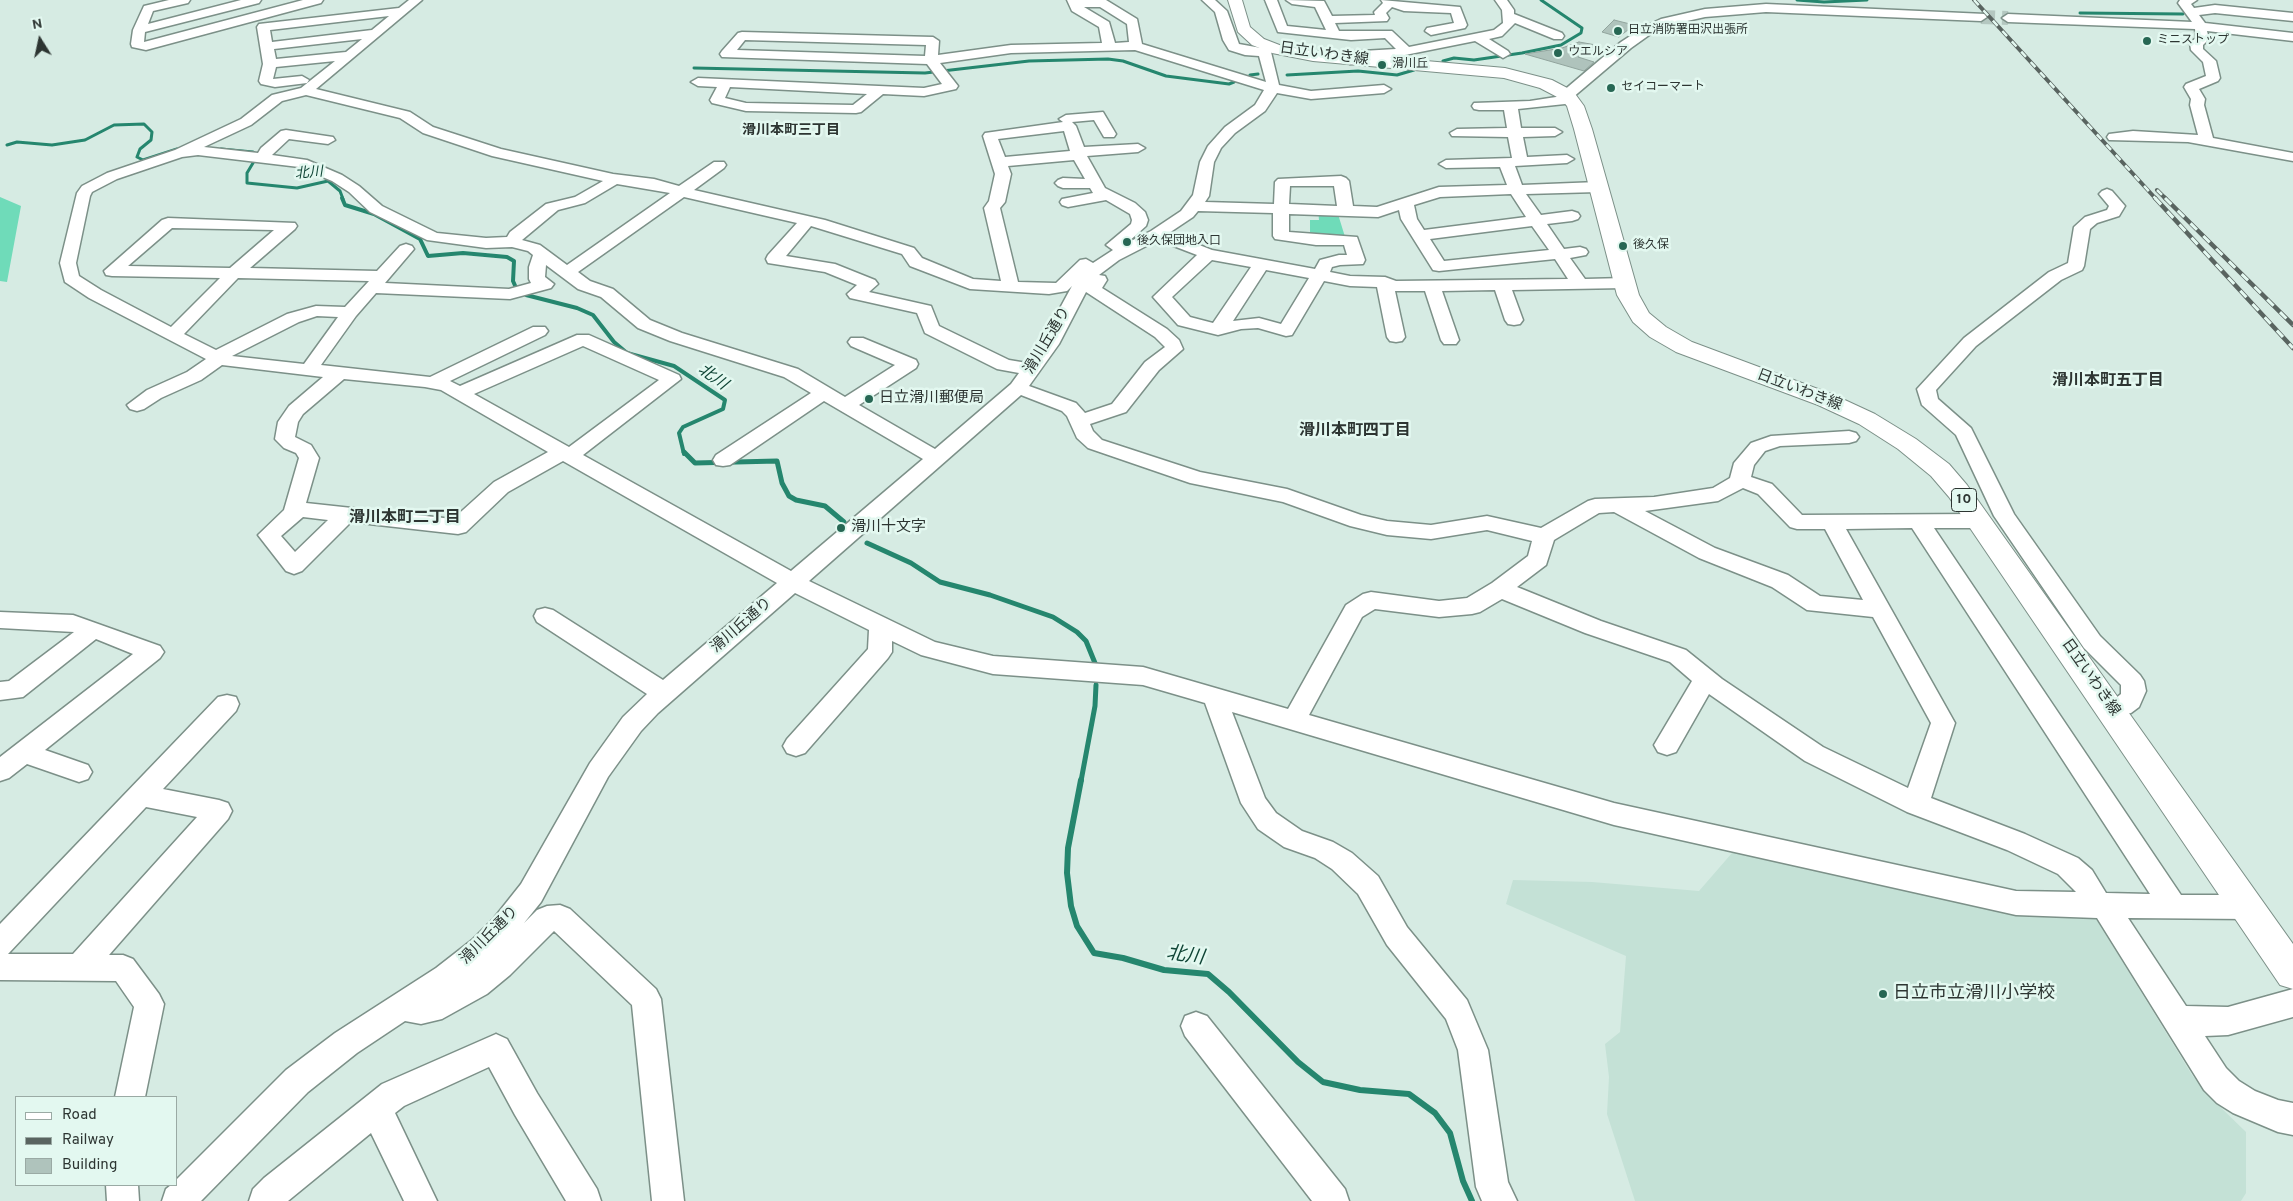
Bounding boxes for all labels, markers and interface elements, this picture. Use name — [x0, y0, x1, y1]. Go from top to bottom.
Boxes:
north arrow — [15, 15, 65, 65]
text: N — [31, 15, 44, 34]
place label: 日立消防署田沢出張所 — [1628, 24, 1748, 38]
marker: 日立消防署田沢出張所 — [1612, 25, 1624, 37]
place label: ミニストップ — [2157, 34, 2229, 48]
marker: ミニストップ — [2141, 35, 2153, 47]
street label: 日立いわき線 — [1278, 40, 1370, 70]
place label: ウエルシア — [1568, 46, 1628, 60]
marker: ウエルシア — [1552, 47, 1564, 59]
place label: 滑川丘 — [1392, 58, 1428, 72]
marker: 滑川丘 — [1376, 59, 1388, 71]
place label: セイコーマート — [1621, 81, 1705, 95]
marker: セイコーマート — [1605, 82, 1617, 94]
district label: 滑川本町三丁目 — [742, 123, 840, 139]
water label: 北川 — [294, 164, 324, 184]
place label: 後久保団地入口 — [1137, 235, 1221, 249]
marker: 後久保団地入口 — [1121, 236, 1133, 248]
place label: 後久保 — [1633, 239, 1669, 253]
marker: 後久保 — [1617, 240, 1629, 252]
street label: 滑川丘通り — [1021, 304, 1075, 378]
water label: 北川 — [693, 361, 731, 395]
street label: 日立いわき線 — [1754, 366, 1844, 416]
district label: 滑川本町五丁目 — [2052, 372, 2164, 392]
place label: 日立滑川郵便局 — [879, 390, 984, 408]
marker: 日立滑川郵便局 — [863, 393, 875, 405]
district label: 滑川本町四丁目 — [1299, 422, 1411, 442]
road number: 10 — [1952, 488, 1976, 512]
district label: 滑川本町二丁目 — [349, 509, 461, 529]
place label: 滑川十文字 — [851, 519, 926, 537]
marker: 滑川十文字 — [835, 522, 847, 534]
street label: 滑川丘通り — [708, 595, 776, 657]
street label: 日立いわき線 — [2057, 636, 2123, 720]
street label: 滑川丘通り — [457, 903, 523, 969]
water label: 北川 — [1165, 943, 1205, 971]
place label: 日立市立滑川小学校 — [1893, 983, 2055, 1005]
marker: 日立市立滑川小学校 — [1877, 988, 1889, 1000]
legend — [15, 1096, 178, 1186]
text: Road — [62, 1106, 97, 1125]
text: Railway — [62, 1131, 114, 1150]
text: Building — [62, 1156, 117, 1175]

